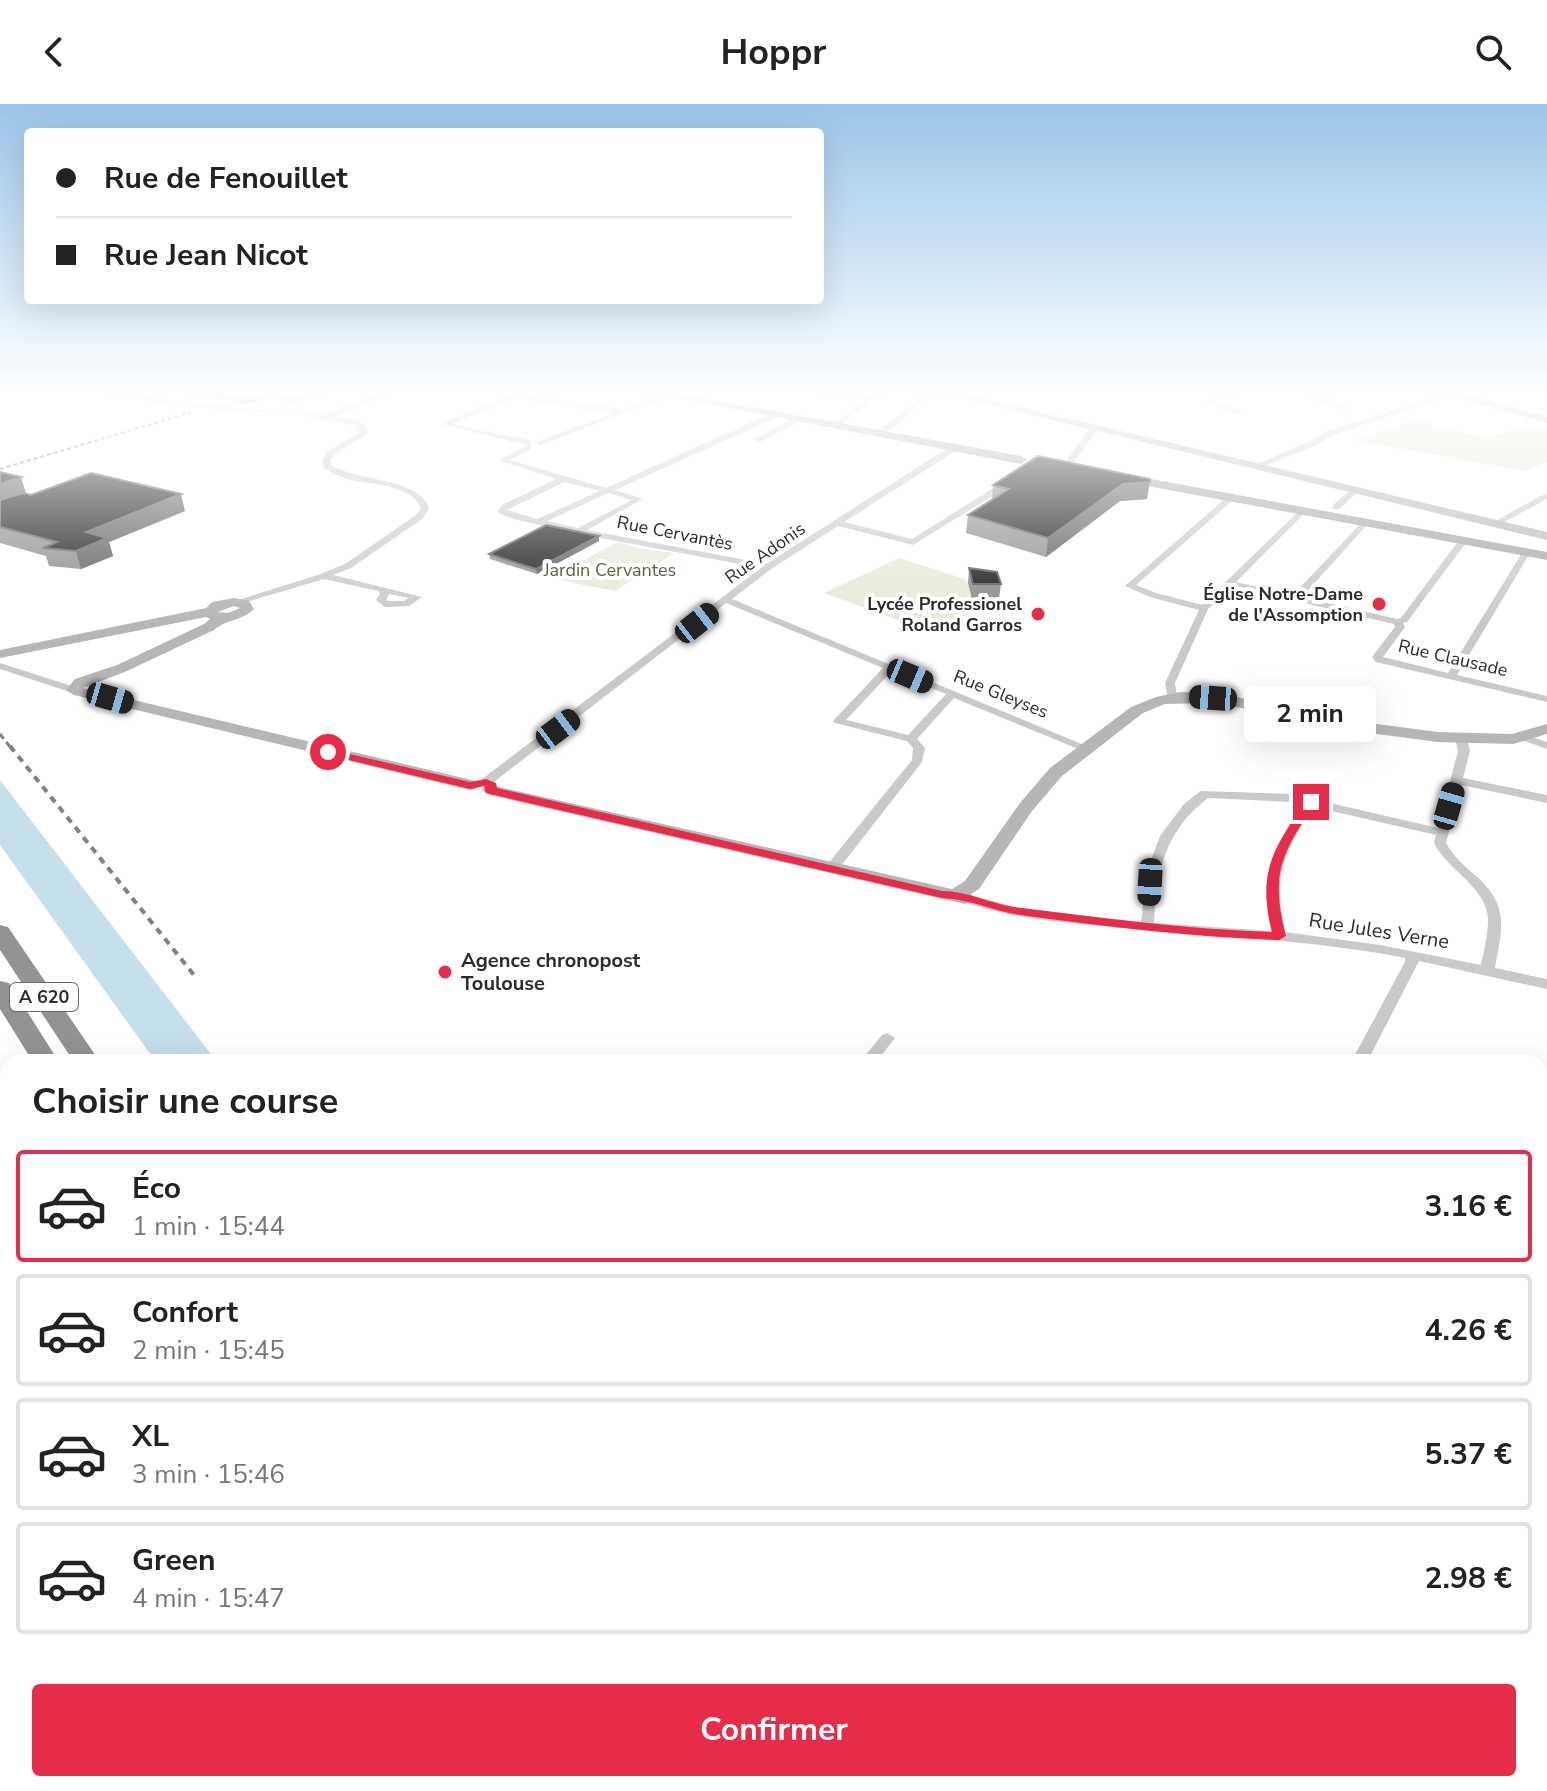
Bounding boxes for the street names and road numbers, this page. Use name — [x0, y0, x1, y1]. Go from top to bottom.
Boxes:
street label: Rue Cervantès — [615, 510, 735, 556]
street label: Rue Adonis — [720, 517, 810, 589]
street label: Rue Clausade — [1396, 634, 1510, 682]
street label: Rue Gleyses — [950, 664, 1052, 724]
street label: Rue Jules Verne — [1307, 907, 1451, 955]
road number: A 620 — [10, 983, 78, 1011]

